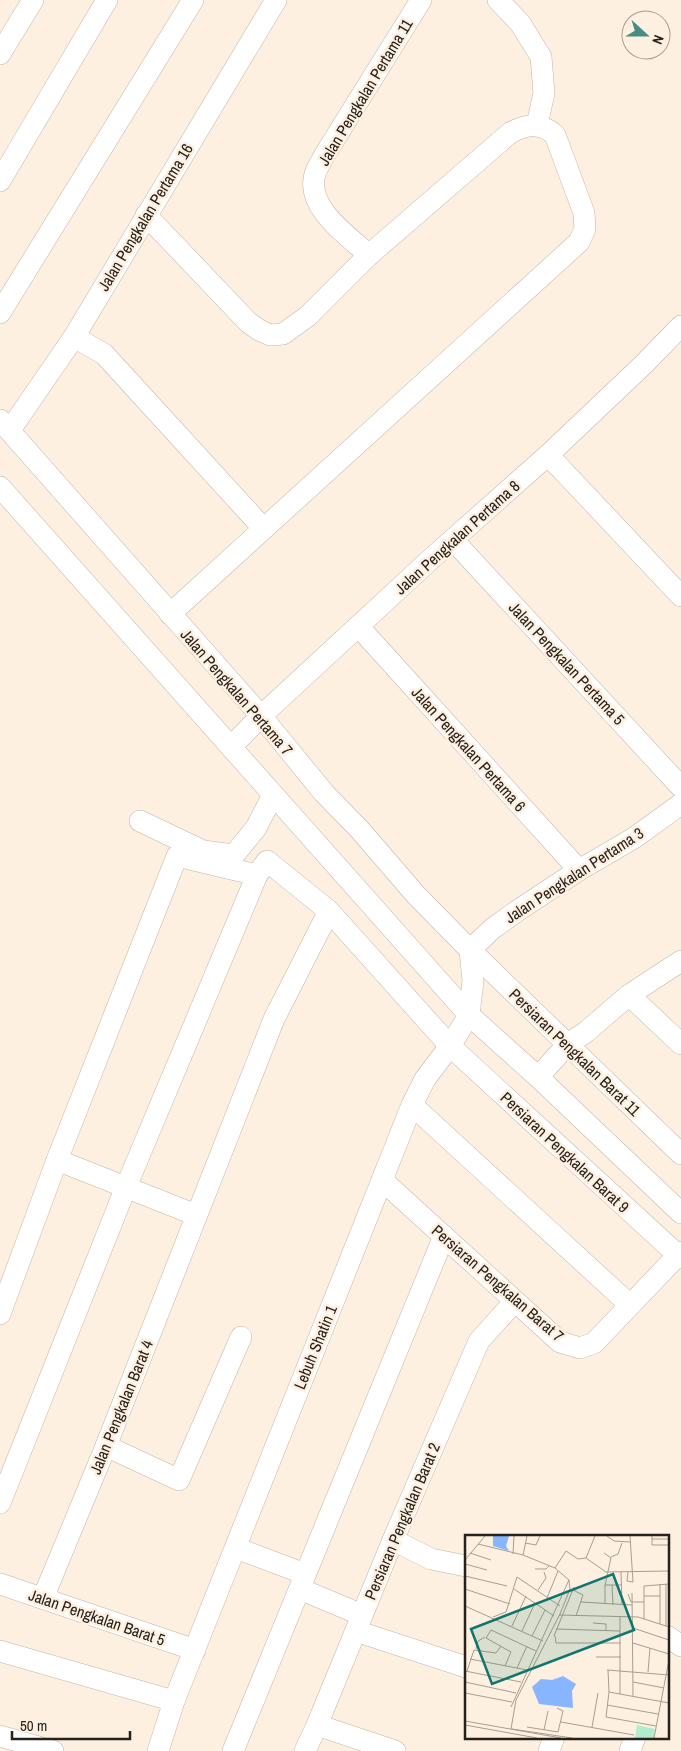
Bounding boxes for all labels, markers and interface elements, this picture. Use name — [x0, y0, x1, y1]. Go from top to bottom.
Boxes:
north arrow — [621, 10, 671, 60]
street label: Jalan Pengkalan Pertama 11 — [312, 14, 418, 169]
text: N — [648, 33, 668, 47]
street label: Jalan Pengkalan Pertama 16 — [92, 139, 198, 295]
street label: Jalan Pengkalan Pertama 8 — [390, 475, 524, 599]
street label: Jalan Pengkalan Pertama 5 — [504, 597, 630, 729]
street label: Jalan Pengkalan Pertama 7 — [176, 624, 298, 760]
street label: Jalan Pengkalan Pertama 6 — [407, 682, 531, 816]
street label: Jalan Pengkalan Pertama 3 — [500, 822, 648, 928]
street label: Persiaran Pengkalan Barat 11 — [504, 983, 646, 1121]
street label: Persiaran Pengkalan Barat 9 — [496, 1087, 634, 1217]
street label: Persiaran Pengkalan Barat 7 — [427, 1219, 569, 1347]
street label: Lebuh Shatin 1 — [288, 1301, 342, 1392]
street label: Jalan Pengkalan Barat 4 — [84, 1337, 158, 1477]
street label: Persiaran Pengkalan Barat 2 — [359, 1439, 445, 1603]
inset map — [465, 1535, 668, 1738]
street label: Jalan Pengkalan Barat 5 — [26, 1583, 168, 1651]
scale bar — [12, 1708, 130, 1740]
text: 50 m — [20, 1715, 47, 1736]

